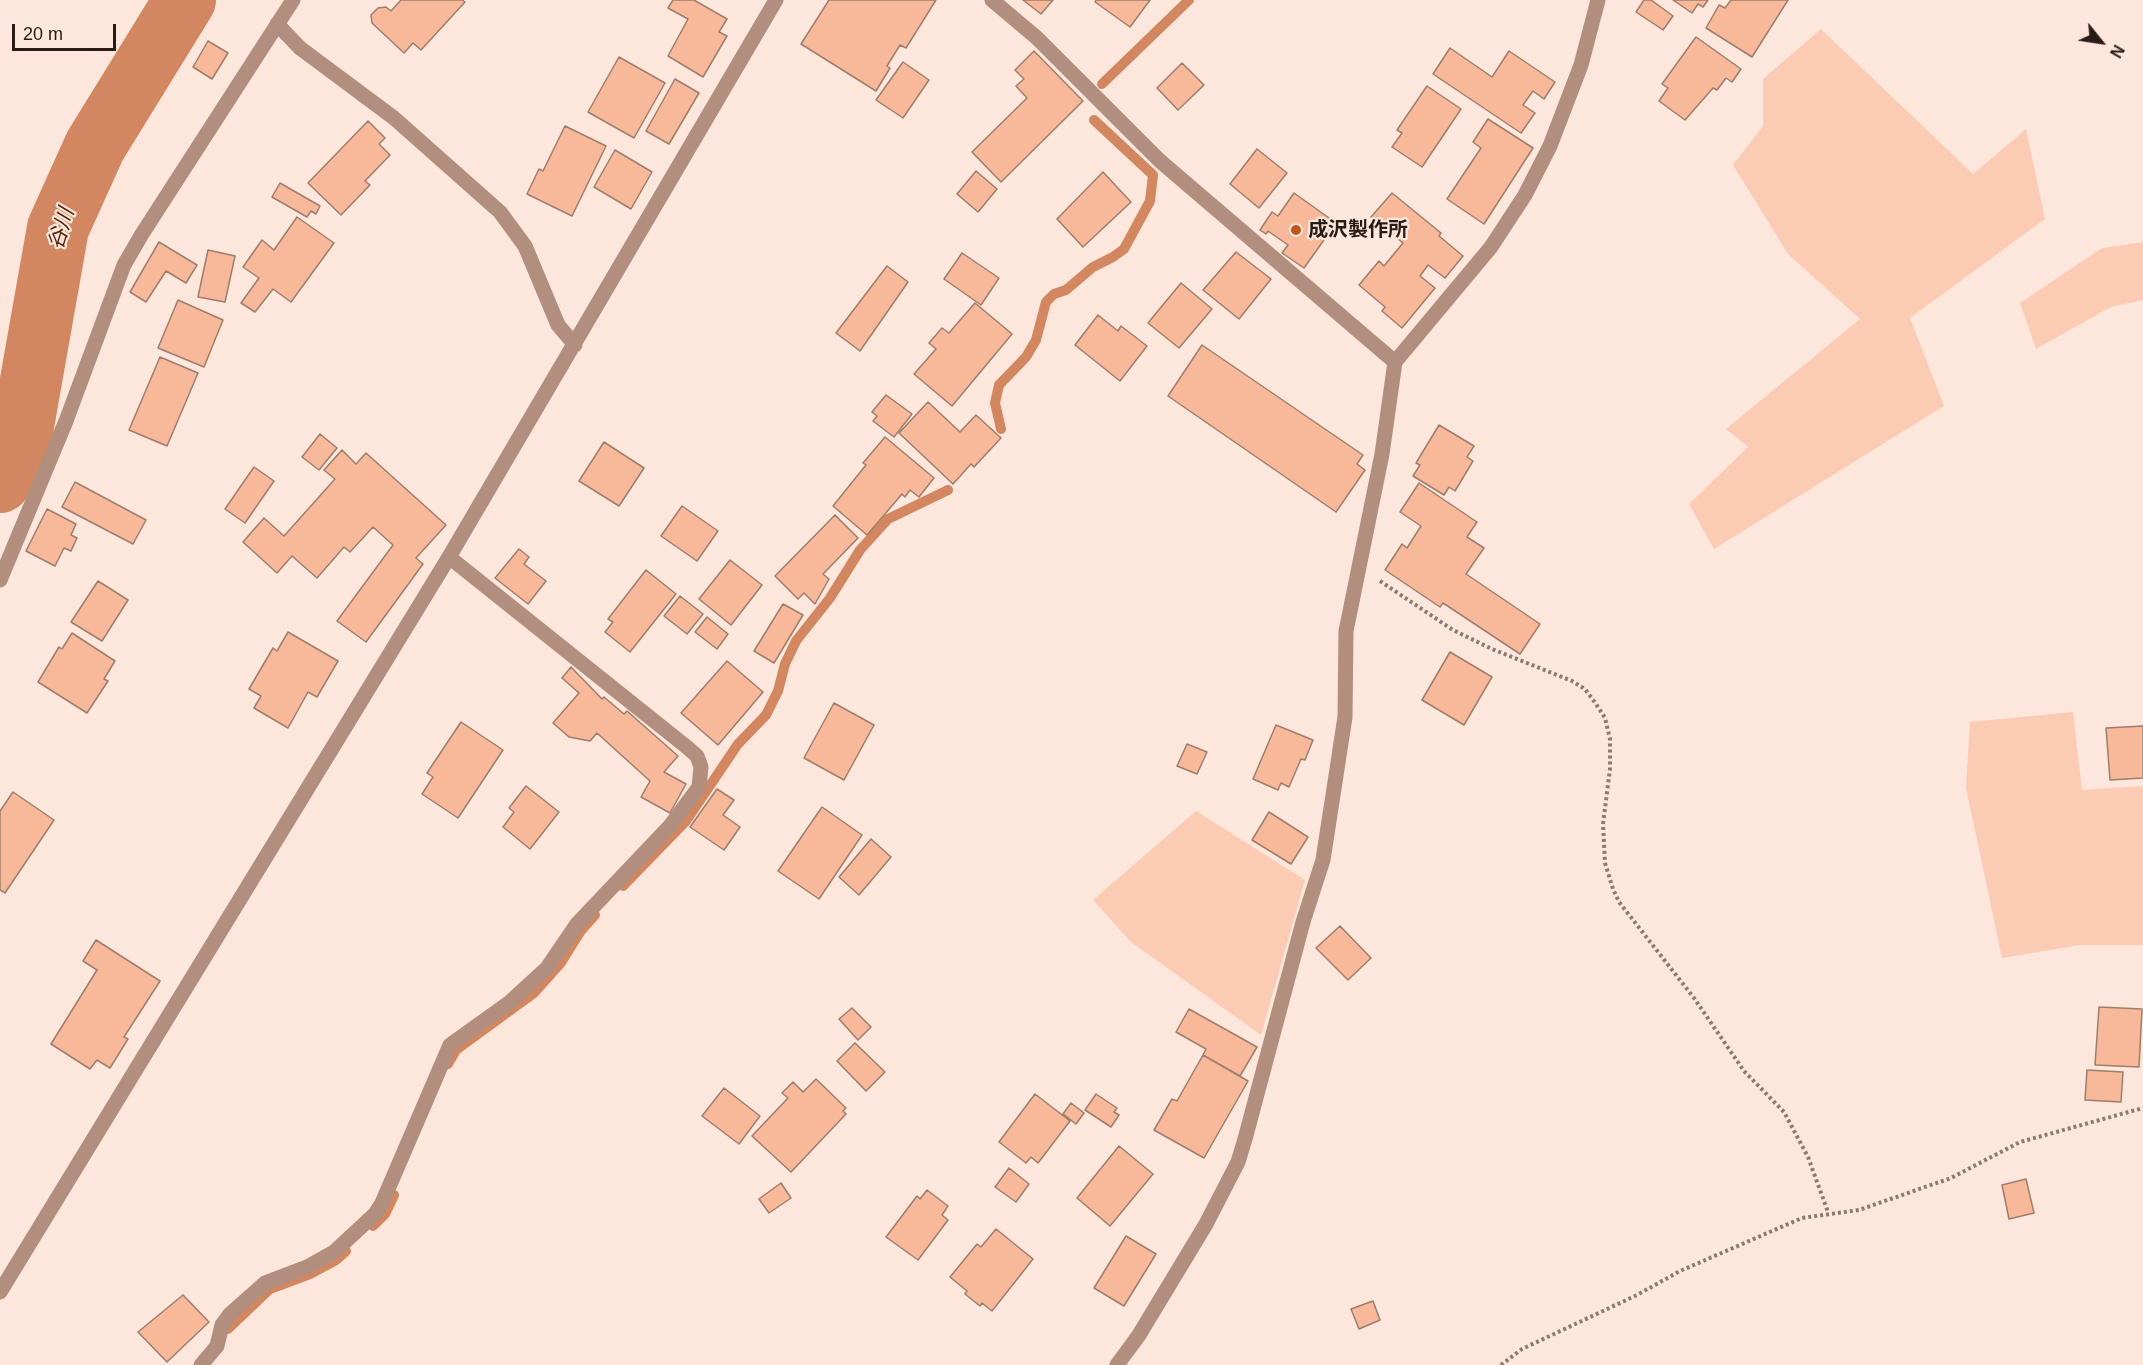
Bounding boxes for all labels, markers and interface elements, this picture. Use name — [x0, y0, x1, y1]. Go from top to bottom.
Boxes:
scale bar — [15, 12, 118, 50]
north arrow — [2071, 12, 2131, 72]
text: 20 m — [23, 24, 63, 44]
text: N — [2107, 42, 2127, 61]
water label: 谷川 — [44, 205, 80, 253]
place label: 成沢製作所 — [1308, 218, 1408, 242]
marker: 成沢製作所 — [1289, 223, 1303, 237]

